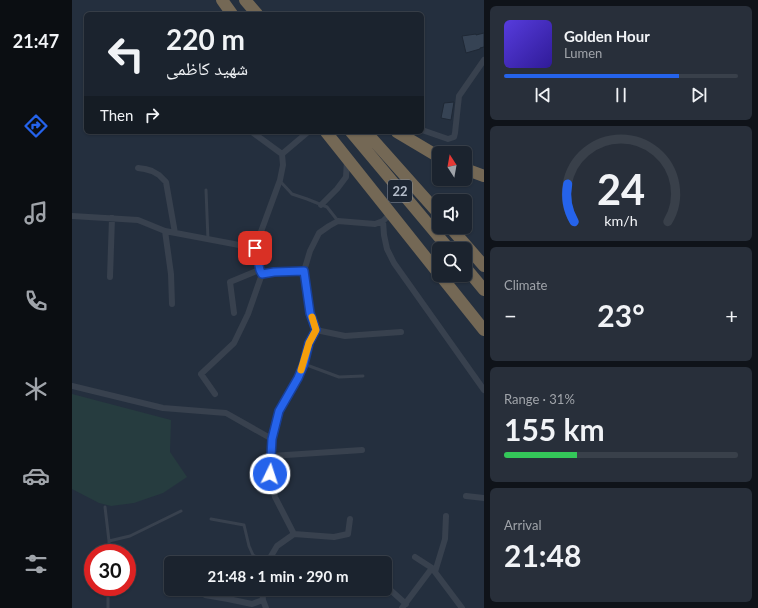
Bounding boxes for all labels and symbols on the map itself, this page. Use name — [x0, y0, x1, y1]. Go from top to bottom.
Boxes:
north arrow — [432, 146, 472, 186]
road number: 22 — [388, 180, 412, 202]
pin — [238, 231, 272, 265]
position arrow — [249, 453, 291, 495]
speed limit sign: 30 — [84, 544, 136, 596]

